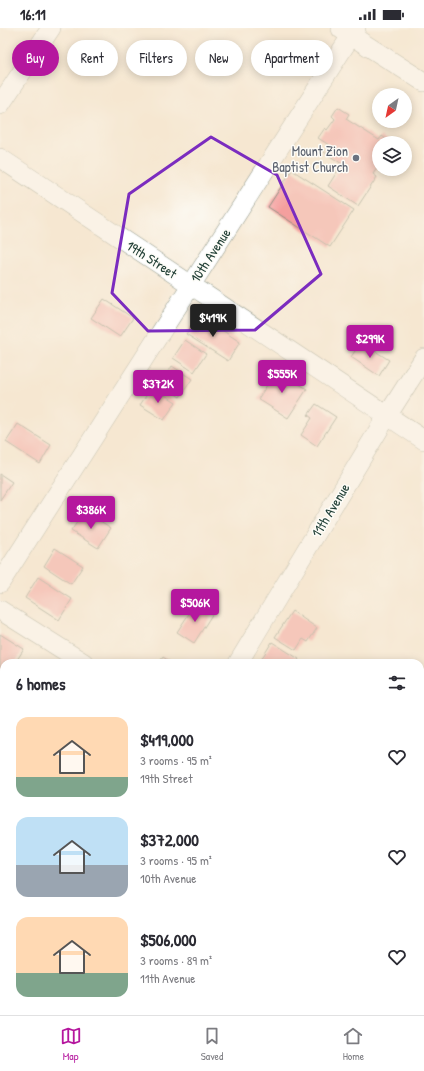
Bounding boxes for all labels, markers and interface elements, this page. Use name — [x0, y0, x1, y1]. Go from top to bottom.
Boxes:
text: 16:11 — [20, 4, 46, 25]
chip: Buy — [12, 40, 59, 76]
chip: Rent — [67, 40, 118, 76]
chip: Filters — [126, 40, 187, 76]
chip: New — [195, 40, 243, 76]
chip: Apartment — [251, 40, 333, 76]
north arrow — [372, 88, 412, 128]
map controls — [372, 88, 412, 176]
button: layers — [372, 136, 412, 176]
place label: Mount Zion Baptist Church — [272, 141, 348, 177]
marker: Mount Zion Baptist Church — [351, 153, 361, 163]
street label: 10th Avenue — [185, 224, 235, 286]
street label: 19th Street — [123, 236, 181, 283]
pin: $419K — [185, 304, 241, 338]
text: $419K — [199, 308, 227, 326]
pin: $299K — [342, 325, 398, 359]
text: $299K — [355, 329, 385, 347]
pin: $555K — [254, 360, 310, 394]
text: $555K — [267, 364, 297, 382]
pin: $372K — [130, 370, 186, 404]
text: $372K — [142, 374, 174, 392]
street label: 11th Avenue — [307, 479, 354, 540]
pin: $386K — [63, 496, 119, 530]
text: $386K — [76, 500, 106, 518]
pin: $506K — [167, 589, 223, 623]
text: $506K — [180, 593, 210, 611]
text: 6 homes — [16, 672, 66, 695]
icon: filters — [386, 672, 408, 694]
text: $419,000 — [140, 728, 194, 751]
icon: home — [48, 733, 96, 781]
icon: heart — [386, 746, 408, 768]
text: 3 rooms · 95 m² — [140, 751, 212, 769]
text: 19th Street — [140, 769, 193, 787]
text: $372,000 — [140, 828, 199, 851]
icon: home — [48, 833, 96, 881]
icon: heart — [386, 846, 408, 868]
text: 3 rooms · 95 m² — [140, 851, 212, 869]
text: 10th Avenue — [140, 869, 196, 887]
text: $506,000 — [140, 928, 197, 951]
icon: home — [48, 933, 96, 981]
icon: heart — [386, 946, 408, 968]
text: 3 rooms · 89 m² — [140, 951, 212, 969]
text: 11th Avenue — [140, 969, 195, 987]
tab: Map — [60, 1025, 82, 1063]
tab: Saved — [201, 1025, 223, 1063]
tab: Home — [342, 1025, 364, 1063]

